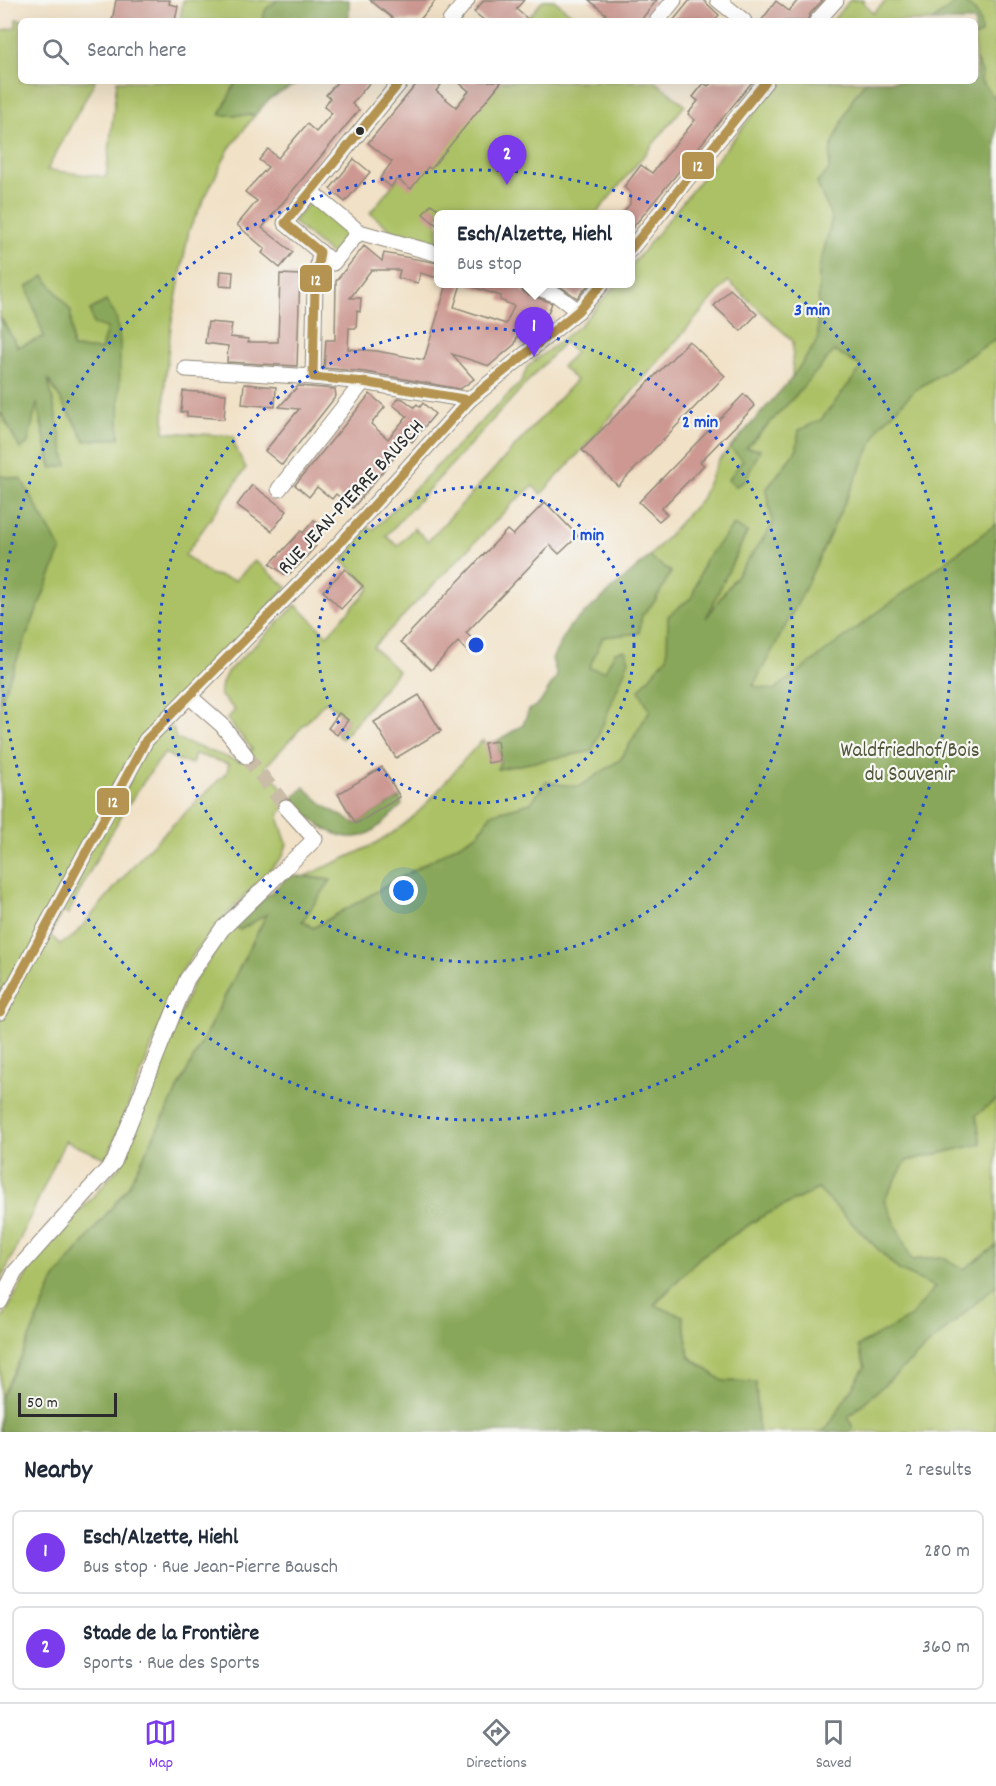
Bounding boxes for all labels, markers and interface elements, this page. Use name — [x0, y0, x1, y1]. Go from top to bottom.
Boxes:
search box — [18, 18, 978, 84]
icon: search — [39, 35, 72, 68]
text: Search here — [87, 36, 186, 67]
unlabelled marker — [354, 125, 366, 137]
pin: 2 — [488, 136, 526, 185]
line badge: 12 — [681, 151, 715, 180]
text: 12 — [693, 156, 703, 179]
popup — [434, 210, 635, 288]
text: Esch/Alzette, Hiehl — [457, 220, 612, 251]
text: Bus stop — [457, 251, 522, 279]
line badge: 12 — [299, 264, 333, 293]
text: 12 — [311, 270, 321, 293]
text: 3 min — [794, 299, 830, 324]
pin: 1 — [514, 308, 554, 357]
text: 2 min — [682, 411, 718, 436]
street label: RUE JEAN-PIERRE BAUSCH — [272, 413, 432, 583]
text: 1 min — [572, 524, 604, 549]
centre of rings — [466, 635, 486, 655]
park label: Waldfriedhof/Bois du Souvenir — [840, 737, 980, 791]
line badge: 12 — [96, 787, 130, 816]
text: 12 — [108, 792, 118, 815]
your location — [389, 876, 418, 905]
scale bar — [18, 1390, 117, 1418]
text: 50 m — [27, 1392, 58, 1415]
text: Nearby — [24, 1453, 92, 1490]
text: 2 results — [905, 1457, 972, 1485]
text: Esch/Alzette, Hiehl — [83, 1523, 238, 1554]
text: 1 — [43, 1538, 48, 1566]
text: 280 m — [924, 1538, 970, 1566]
text: Bus stop · Rue Jean-Pierre Bausch — [83, 1554, 338, 1582]
text: Stade de la Frontière — [83, 1619, 259, 1650]
text: 2 — [41, 1634, 50, 1662]
text: 360 m — [922, 1634, 970, 1662]
text: Sports · Rue des Sports — [83, 1650, 260, 1678]
tab: Map — [144, 1716, 177, 1775]
tab: Directions — [466, 1716, 527, 1775]
tab: Saved — [816, 1716, 852, 1775]

